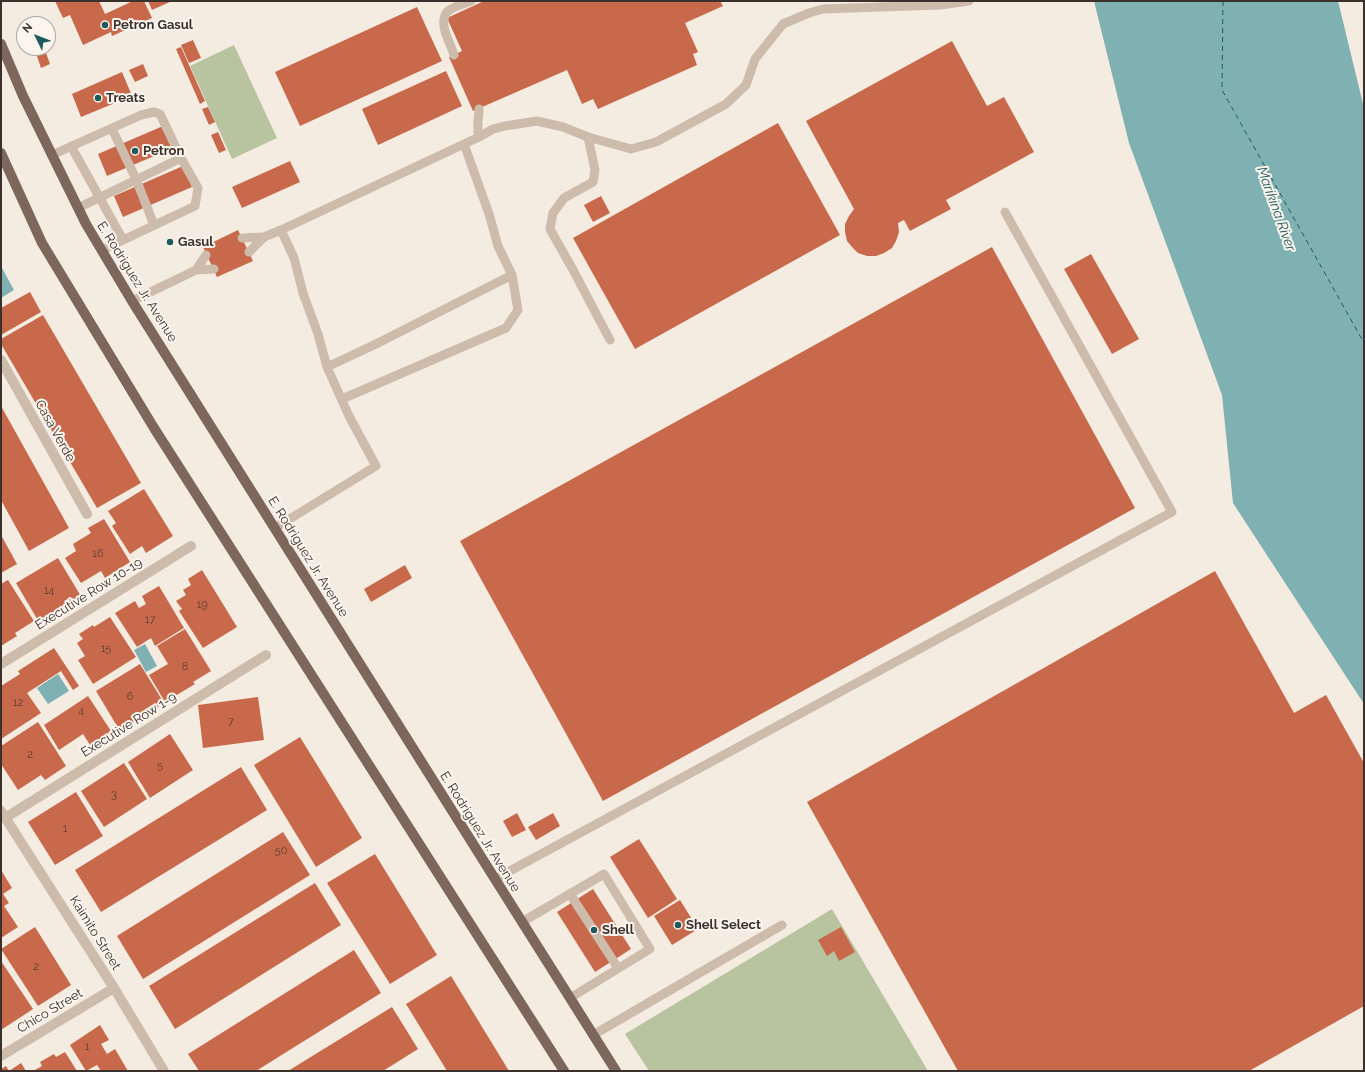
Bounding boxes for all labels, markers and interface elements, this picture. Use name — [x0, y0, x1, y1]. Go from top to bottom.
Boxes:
north arrow — [16, 16, 56, 56]
place label: Petron Gasul — [113, 17, 193, 33]
marker: Petron Gasul — [100, 20, 110, 30]
text: N — [20, 21, 35, 36]
place label: Treats — [106, 90, 145, 106]
marker: Treats — [93, 93, 103, 103]
place label: Petron — [143, 143, 184, 159]
marker: Petron — [130, 146, 140, 156]
water label: Marikina River — [1253, 164, 1299, 254]
street label: E. Rodriguez Jr. Avenue — [94, 219, 180, 345]
place label: Gasul — [178, 234, 213, 250]
marker: Gasul — [165, 237, 175, 247]
street label: Casa Verde — [32, 397, 78, 465]
street label: E. Rodriguez Jr. Avenue — [265, 494, 351, 620]
house number: 16 — [92, 547, 104, 561]
street label: Executive Row 10-19 — [33, 555, 145, 633]
house number: 14 — [44, 584, 54, 598]
house number: 19 — [196, 598, 208, 612]
house number: 17 — [145, 613, 155, 627]
house number: 15 — [101, 642, 111, 656]
house number: 8 — [182, 660, 188, 674]
street label: Executive Row 1-9 — [78, 689, 180, 761]
house number: 6 — [127, 690, 133, 704]
house number: 12 — [13, 696, 23, 710]
house number: 4 — [78, 704, 84, 718]
house number: 7 — [228, 715, 234, 729]
house number: 2 — [27, 748, 33, 762]
house number: 5 — [157, 759, 163, 773]
street label: E. Rodriguez Jr. Avenue — [437, 769, 523, 895]
house number: 3 — [111, 788, 117, 802]
house number: 1 — [63, 822, 67, 836]
house number: 50 — [275, 844, 287, 858]
street label: Kaimito Street — [66, 893, 124, 973]
place label: Shell Select — [686, 917, 761, 933]
marker: Shell Select — [673, 920, 683, 930]
place label: Shell — [602, 922, 634, 938]
marker: Shell — [589, 925, 599, 935]
house number: 2 — [33, 960, 39, 974]
street label: Chico Street — [14, 985, 86, 1037]
house number: 1 — [85, 1040, 89, 1054]

